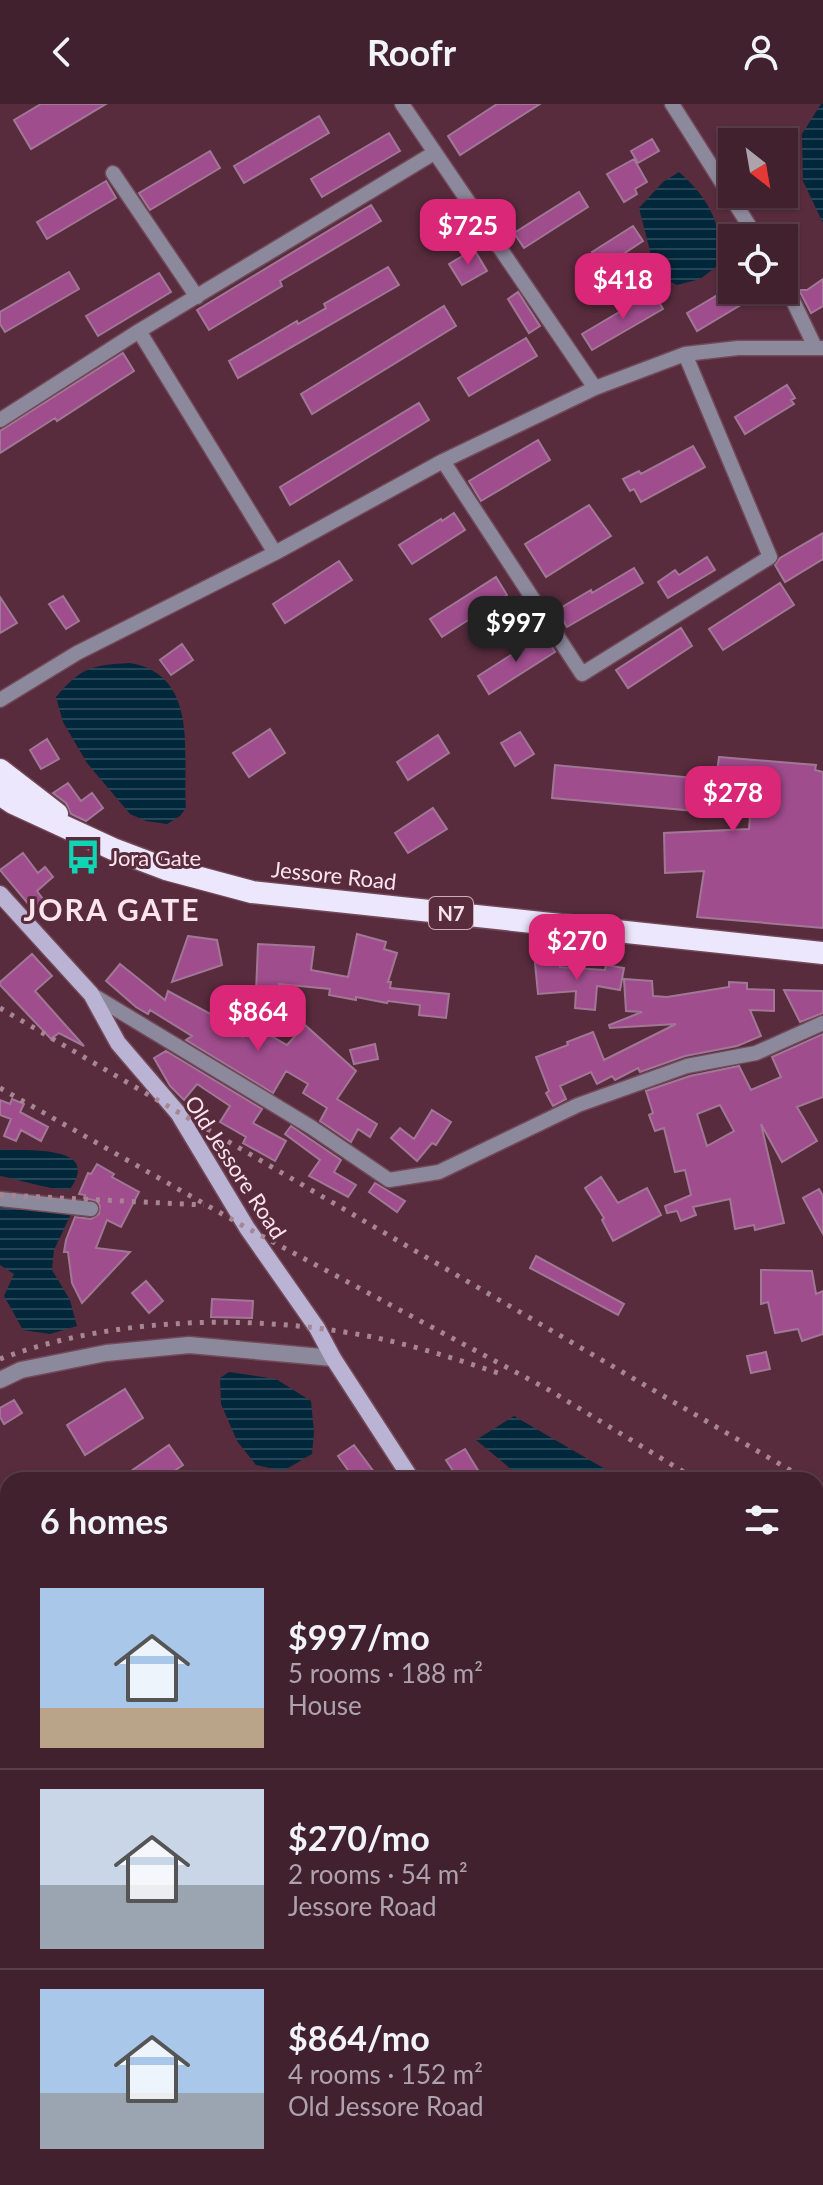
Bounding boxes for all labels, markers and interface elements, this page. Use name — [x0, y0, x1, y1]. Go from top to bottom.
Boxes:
icon: back — [40, 30, 84, 74]
text: Roofr — [367, 30, 456, 74]
icon: person — [739, 30, 783, 74]
north arrow — [718, 128, 798, 208]
map controls — [718, 128, 798, 304]
pin: $725 — [421, 199, 515, 267]
text: $725 — [438, 209, 498, 241]
button: locate — [718, 224, 798, 304]
pin: $418 — [576, 253, 670, 321]
text: $418 — [593, 263, 653, 295]
pin: $997 — [469, 596, 563, 664]
text: $997 — [486, 606, 546, 638]
pin: $278 — [686, 766, 780, 834]
text: $278 — [703, 776, 763, 808]
bus stop icon: Jora Gate — [64, 838, 102, 876]
place label: Jora Gate — [109, 844, 201, 871]
street label: Jessore Road — [270, 855, 398, 895]
district label: JORA GATE — [23, 891, 201, 927]
road number: N7 — [429, 897, 473, 929]
pin: $270 — [530, 914, 624, 982]
text: $270 — [547, 924, 607, 956]
pin: $864 — [211, 985, 305, 1053]
text: $864 — [228, 995, 288, 1027]
street label: Old Jessore Road — [180, 1090, 292, 1244]
icon: filters — [740, 1498, 784, 1542]
text: 6 homes — [40, 1500, 168, 1541]
text: $997/mo — [288, 1616, 430, 1657]
icon: home — [104, 1620, 200, 1716]
text: 5 rooms · 188 m² — [288, 1657, 483, 1689]
text: House — [288, 1689, 362, 1721]
text: $270/mo — [288, 1817, 430, 1858]
icon: home — [104, 1821, 200, 1917]
text: 2 rooms · 54 m² — [288, 1858, 468, 1890]
text: Jessore Road — [288, 1890, 437, 1922]
text: $864/mo — [288, 2017, 430, 2058]
icon: home — [104, 2021, 200, 2117]
text: 4 rooms · 152 m² — [288, 2058, 483, 2090]
text: Old Jessore Road — [288, 2090, 484, 2122]

